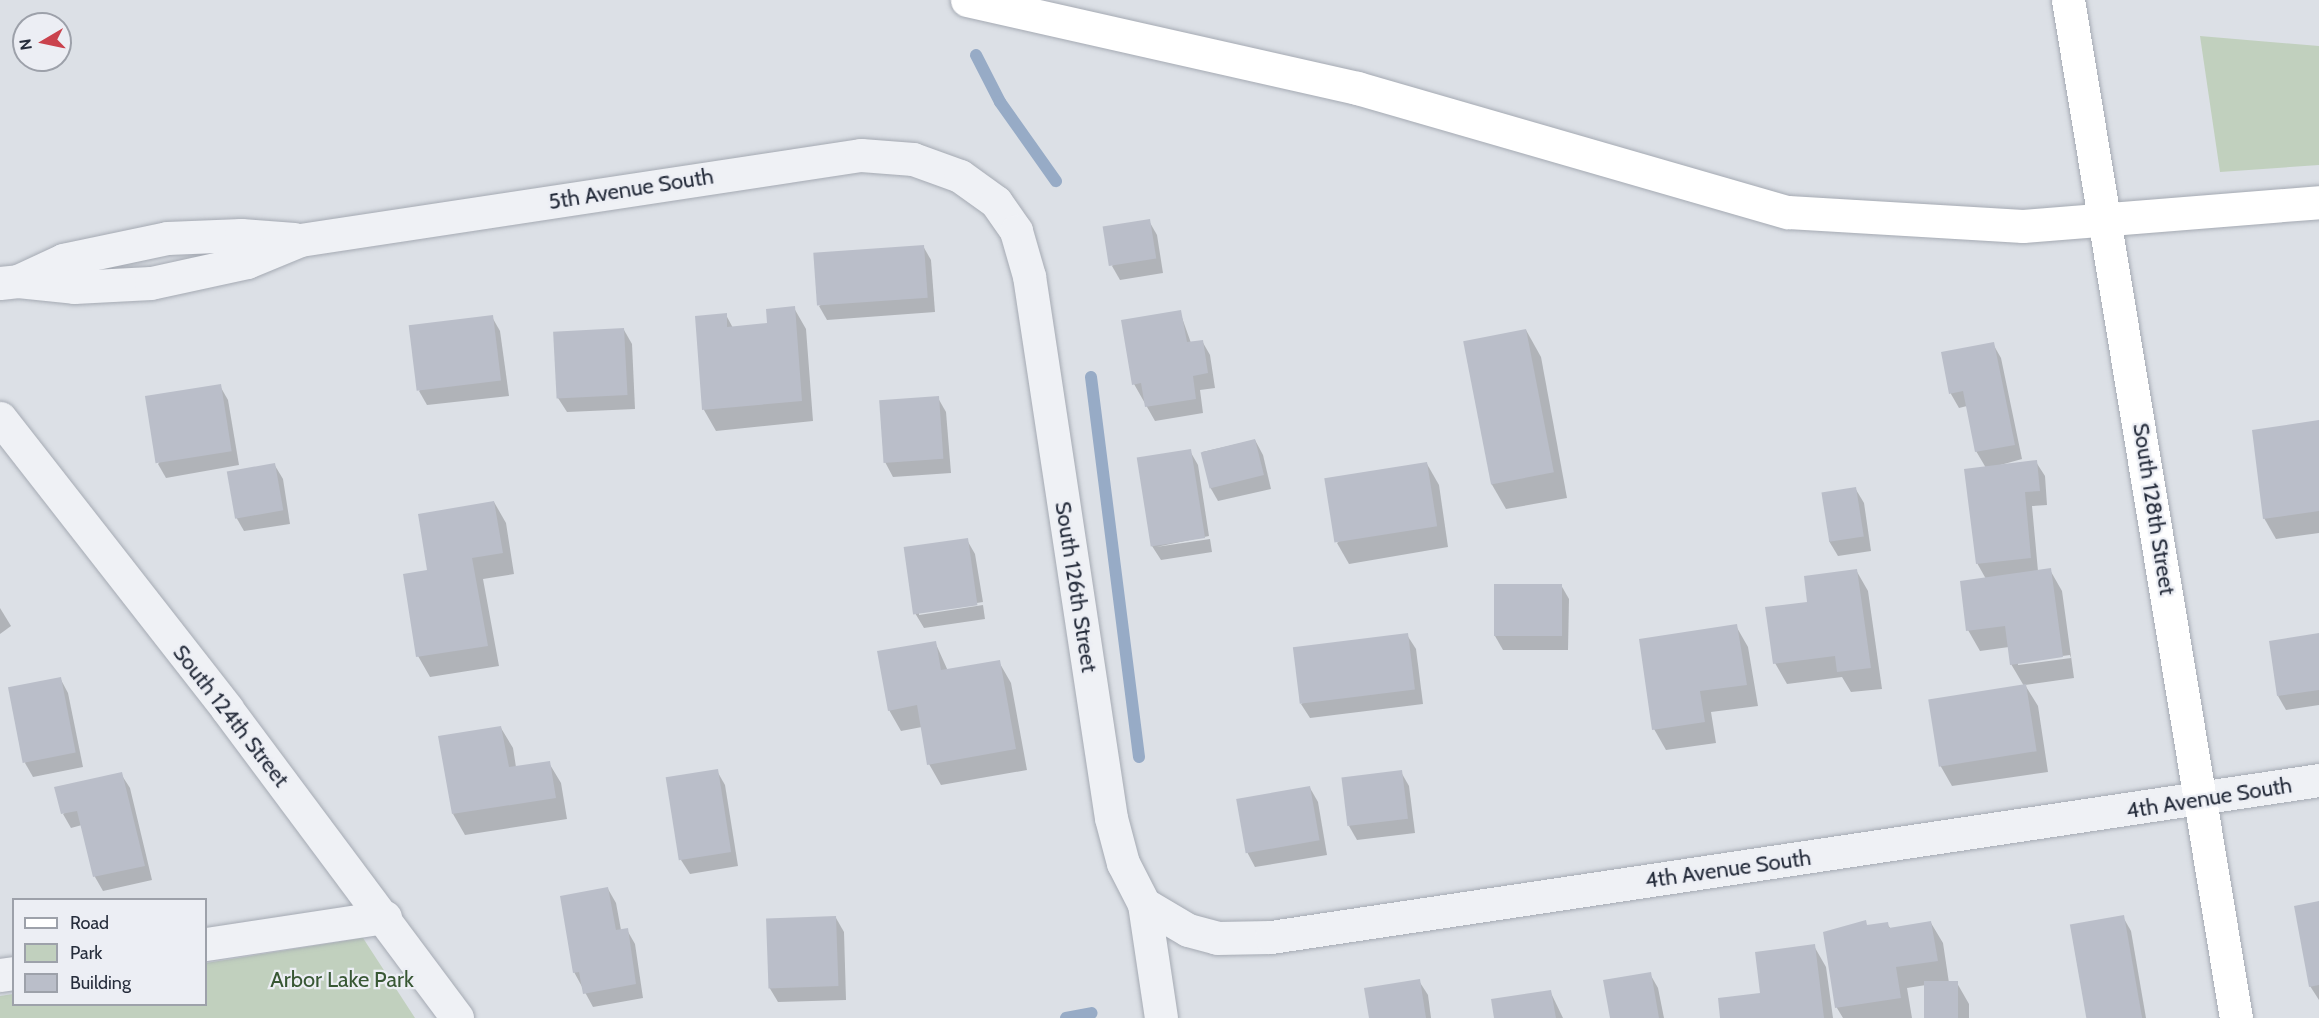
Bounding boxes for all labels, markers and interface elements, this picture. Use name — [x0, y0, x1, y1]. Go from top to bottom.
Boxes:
north arrow — [12, 12, 72, 72]
text: N — [15, 38, 36, 52]
street label: 5th Avenue South — [547, 163, 715, 215]
street label: South 128th Street — [2127, 421, 2181, 597]
street label: South 126th Street — [1049, 500, 1103, 674]
street label: South 124th Street — [167, 640, 295, 792]
street label: 4th Avenue South — [2124, 772, 2294, 824]
street label: 4th Avenue South — [1643, 844, 1813, 894]
legend — [12, 898, 207, 1006]
text: Road — [70, 912, 109, 934]
text: Park — [70, 942, 102, 964]
park label: Arbor Lake Park — [270, 967, 414, 993]
text: Building — [70, 972, 131, 994]

